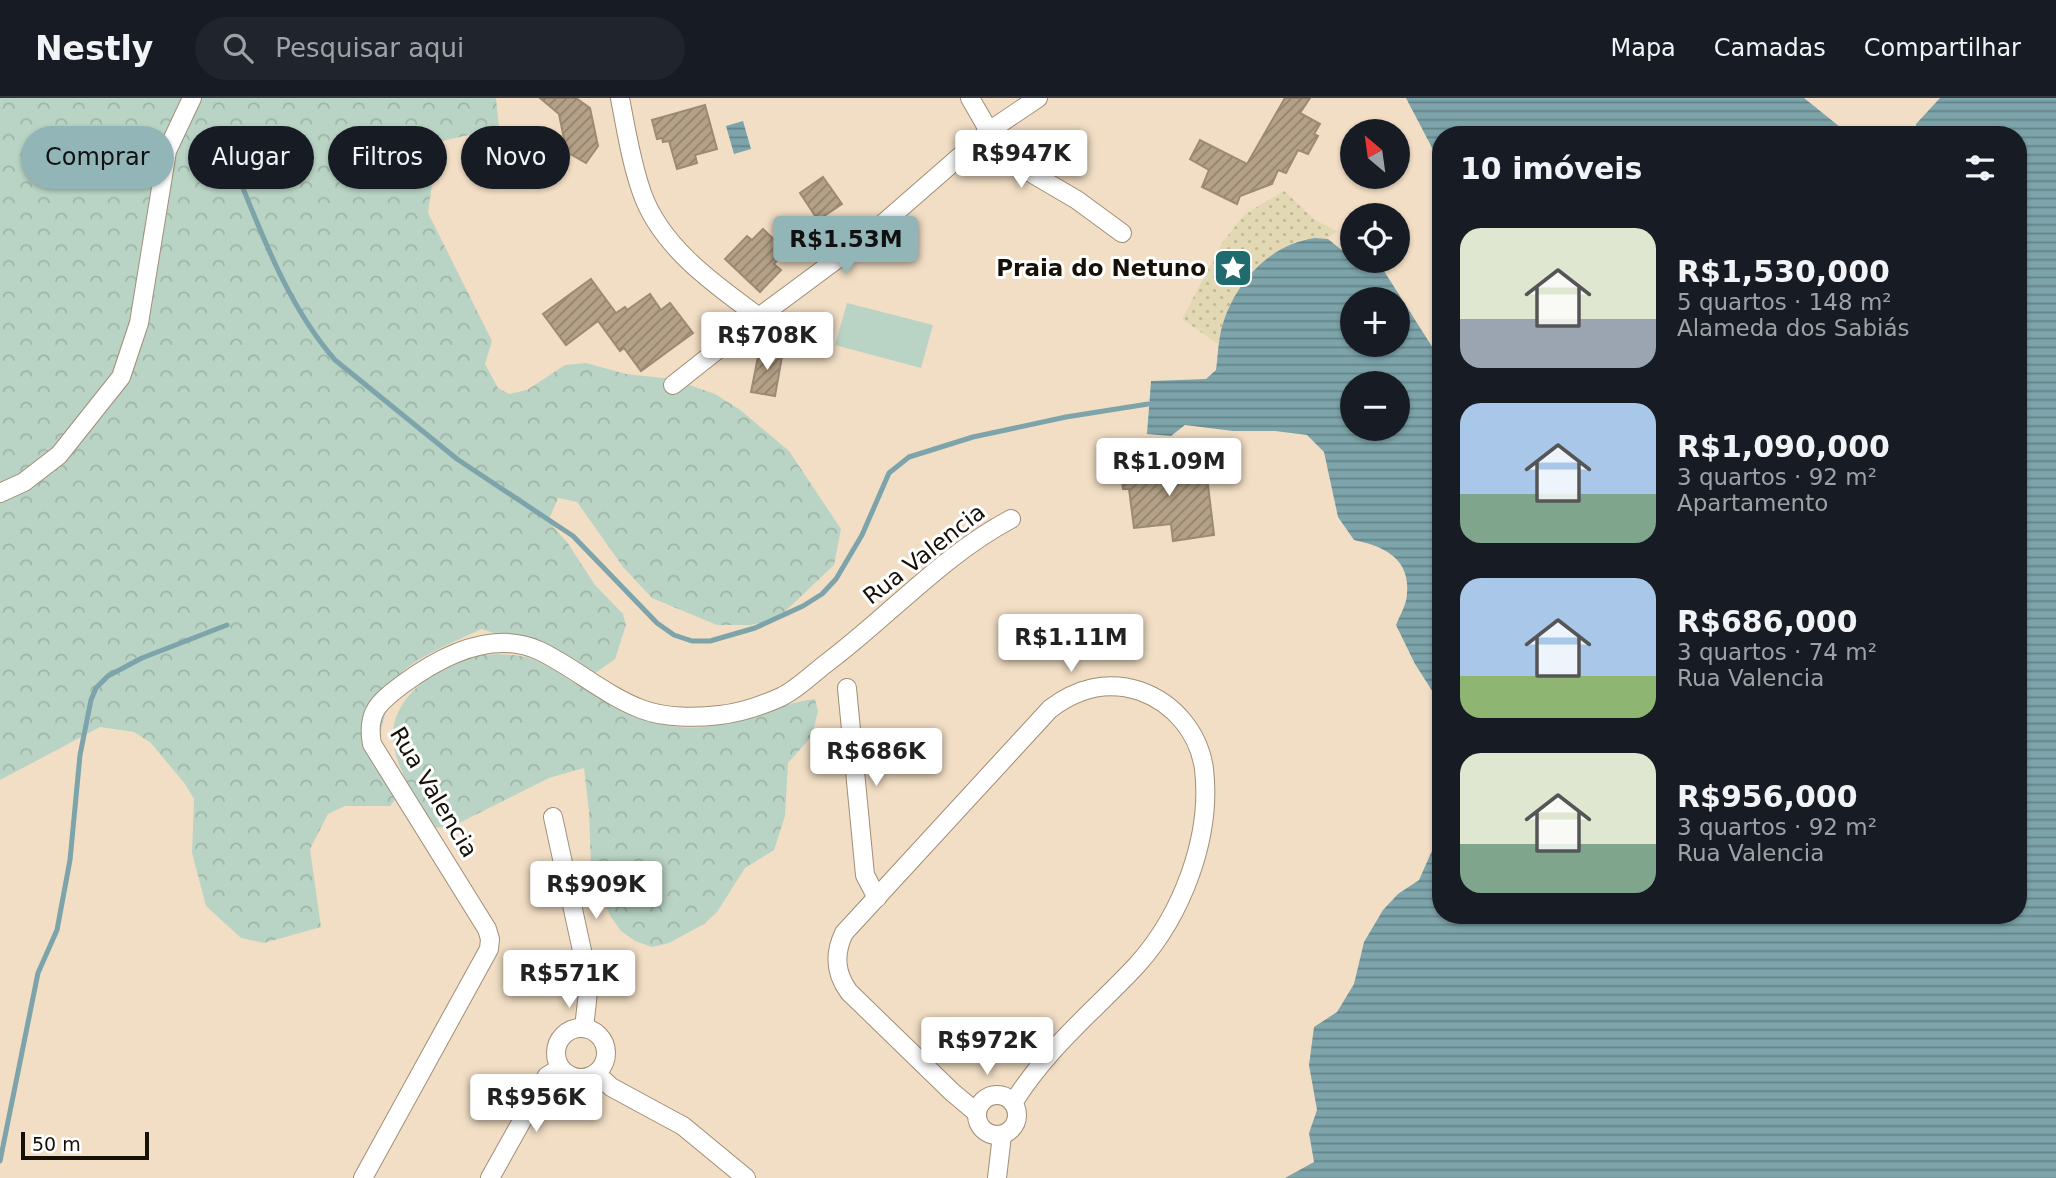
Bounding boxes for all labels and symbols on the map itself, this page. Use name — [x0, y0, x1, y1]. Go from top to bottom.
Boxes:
north arrow — [1340, 119, 1410, 189]
pin: R$947K — [964, 130, 1078, 190]
pin: R$1.53M — [781, 216, 911, 276]
place icon: Praia do Netuno — [1212, 247, 1254, 289]
place label: Praia do Netuno — [996, 255, 1206, 281]
pin: R$708K — [710, 313, 824, 372]
pin: R$1.09M — [1104, 438, 1234, 498]
street label: Rua Valencia — [858, 498, 990, 610]
pin: R$1.11M — [1006, 614, 1136, 674]
street label: Rua Valencia — [385, 722, 483, 862]
pin: R$686K — [819, 728, 933, 788]
pin: R$909K — [539, 862, 653, 921]
pin: R$571K — [512, 950, 626, 1010]
pin: R$972K — [930, 1018, 1044, 1077]
pin: R$956K — [479, 1074, 593, 1134]
scale bar — [21, 1129, 149, 1161]

